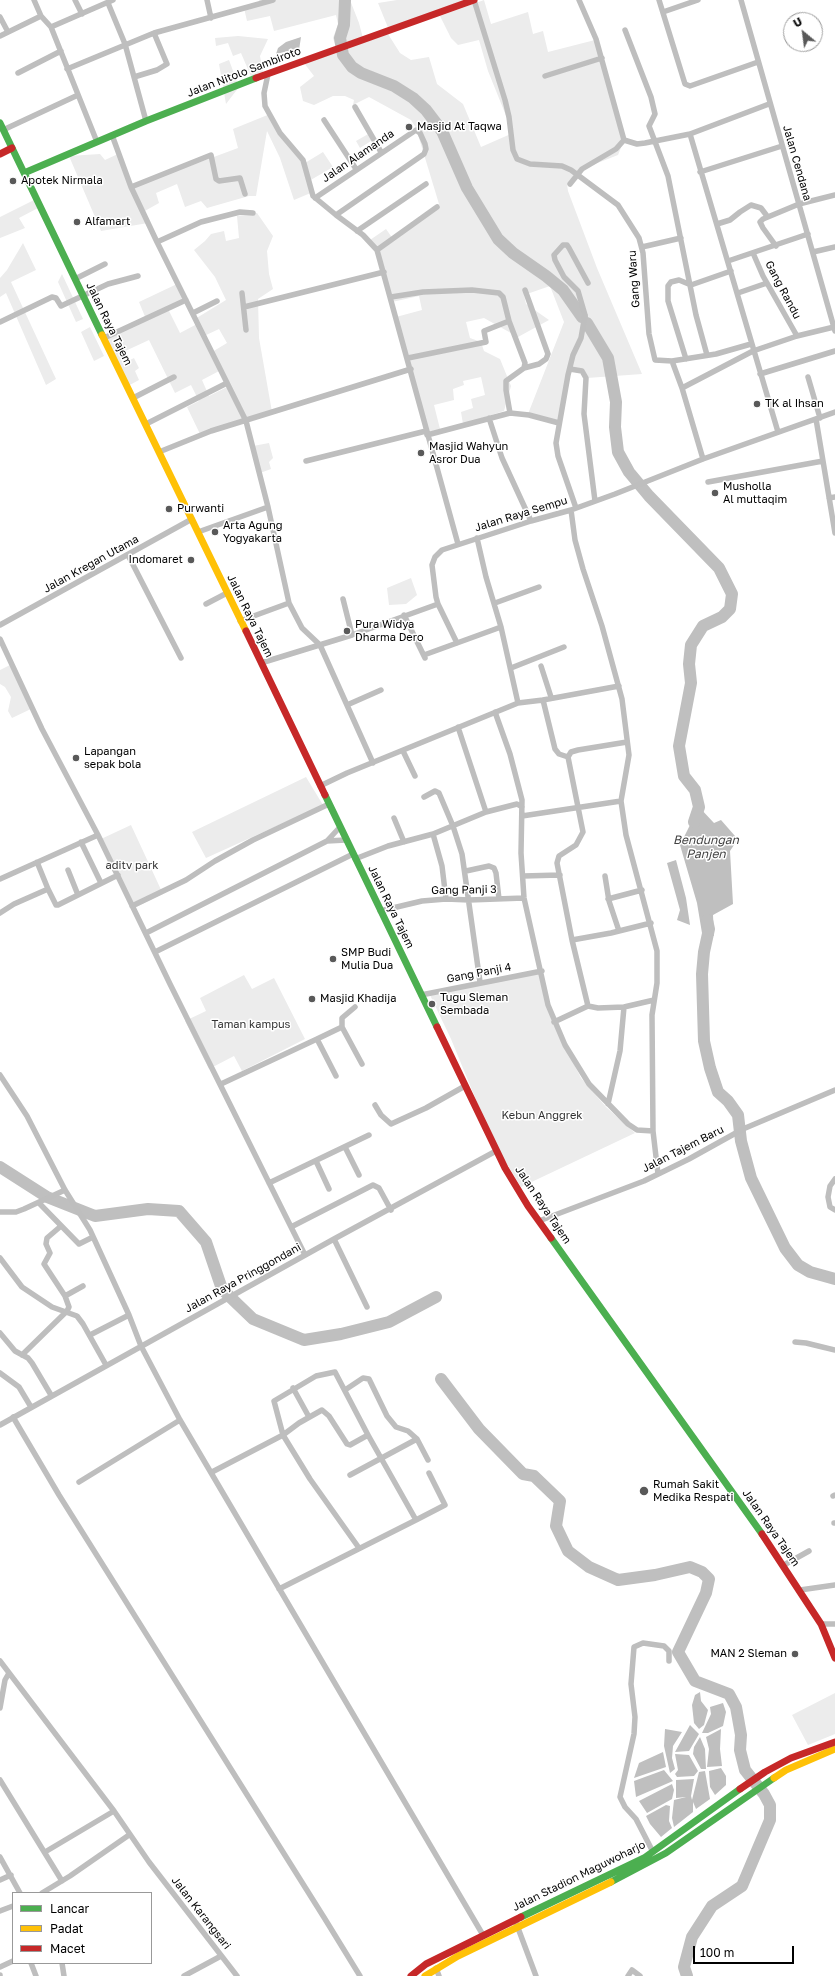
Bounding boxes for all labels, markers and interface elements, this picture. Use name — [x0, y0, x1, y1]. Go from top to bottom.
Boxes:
north arrow — [783, 12, 823, 52]
text: U — [791, 14, 804, 30]
street label: Jalan Nitolo Sambiroto — [185, 44, 303, 100]
place label: Masjid At Taqwa — [417, 120, 502, 134]
marker: Masjid At Taqwa — [404, 122, 414, 132]
street label: Jalan Cendana — [780, 124, 814, 202]
street label: Jalan Alamanda — [319, 127, 397, 185]
place label: Apotek Nirmala — [21, 174, 103, 188]
marker: Apotek Nirmala — [8, 176, 18, 186]
place label: Alfamart — [85, 215, 130, 229]
marker: Alfamart — [72, 217, 82, 227]
street label: Gang Waru — [625, 250, 643, 308]
street label: Gang Randu — [762, 259, 804, 321]
street label: Jalan Raya Tajem — [83, 280, 135, 368]
place label: TK al Ihsan — [765, 397, 824, 411]
marker: TK al Ihsan — [752, 399, 762, 409]
place label: Masjid Wahyun Asror Dua — [429, 440, 508, 466]
marker: Masjid Wahyun Asror Dua — [416, 448, 426, 458]
place label: Musholla Al muttaqim — [723, 480, 787, 506]
marker: Musholla Al muttaqim — [710, 488, 720, 498]
street label: Jalan Raya Sempu — [473, 494, 569, 534]
place label: Purwanti — [177, 502, 224, 516]
marker: Purwanti — [164, 504, 174, 514]
place label: Arta Agung Yogyakarta — [223, 519, 282, 545]
marker: Arta Agung Yogyakarta — [210, 527, 220, 537]
street label: Jalan Kregan Utama — [41, 532, 141, 596]
place label: Indomaret — [129, 553, 183, 567]
marker: Indomaret — [186, 555, 196, 565]
street label: Jalan Raya Tajem — [224, 572, 276, 660]
place label: Pura Widya Dharma Dero — [355, 618, 424, 644]
marker: Pura Widya Dharma Dero — [342, 626, 352, 636]
place label: Lapangan sepak bola — [84, 745, 141, 771]
marker: Lapangan sepak bola — [71, 753, 81, 763]
water label: Bendungan Panjen — [673, 833, 739, 861]
park label: aditv park — [106, 859, 158, 873]
street label: Jalan Raya Tajem — [365, 863, 417, 951]
street label: Gang Panji 3 — [431, 883, 497, 897]
place label: SMP Budi Mulia Dua — [341, 946, 393, 972]
marker: SMP Budi Mulia Dua — [328, 954, 338, 964]
street label: Gang Panji 4 — [446, 960, 512, 986]
place label: Tugu Sleman Sembada — [440, 991, 508, 1017]
place label: Masjid Khadija — [320, 992, 396, 1006]
marker: Masjid Khadija — [307, 994, 317, 1004]
marker: Tugu Sleman Sembada — [427, 999, 437, 1009]
park label: Taman kampus — [212, 1018, 290, 1032]
park label: Kebun Anggrek — [501, 1109, 583, 1123]
street label: Jalan Tajem Baru — [640, 1123, 726, 1175]
street label: Jalan Raya Tajem — [512, 1164, 574, 1246]
street label: Jalan Raya Pringgondani — [183, 1241, 303, 1315]
place label: Rumah Sakit Medika Respati — [653, 1478, 733, 1504]
marker: Rumah Sakit Medika Respati — [638, 1485, 650, 1497]
street label: Jalan Raya Tajem — [740, 1487, 802, 1569]
place label: MAN 2 Sleman — [710, 1647, 787, 1661]
marker: MAN 2 Sleman — [790, 1649, 800, 1659]
street label: Jalan Stadion Maguwoharjo — [510, 1838, 648, 1914]
street label: Jalan Karangsari — [169, 1874, 233, 1952]
legend — [12, 1892, 152, 1964]
text: Lancar — [50, 1901, 89, 1916]
text: Padat — [50, 1921, 83, 1936]
scale bar — [695, 1938, 796, 1964]
text: Macet — [50, 1941, 85, 1956]
text: 100 m — [700, 1945, 734, 1960]

